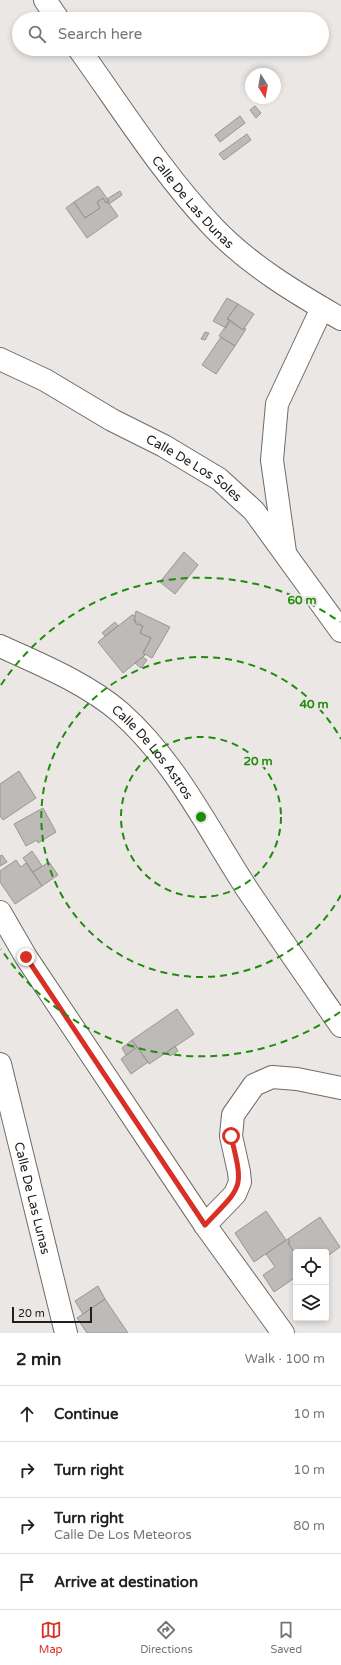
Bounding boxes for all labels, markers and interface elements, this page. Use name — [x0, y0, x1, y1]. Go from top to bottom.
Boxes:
search box — [12, 12, 329, 56]
icon: search — [26, 23, 48, 45]
text: Search here — [58, 25, 142, 43]
north arrow — [245, 68, 281, 104]
street label: Calle De Las Dunas — [148, 153, 237, 252]
street label: Calle De Los Soles — [143, 431, 245, 505]
text: 60 m — [287, 593, 317, 607]
text: 40 m — [299, 697, 329, 711]
street label: Calle De Los Astros — [108, 702, 196, 802]
text: 20 m — [243, 754, 273, 768]
centre of rings — [194, 810, 208, 824]
route end — [17, 948, 35, 966]
route start — [222, 1127, 240, 1145]
street label: Calle De Las Lunas — [10, 1140, 53, 1256]
map controls — [293, 1249, 329, 1321]
button: locate — [293, 1249, 329, 1285]
button: layers — [293, 1285, 329, 1321]
scale bar — [12, 1305, 92, 1324]
text: 20 m — [18, 1307, 45, 1320]
text: 2 min — [16, 1349, 61, 1370]
text: Walk · 100 m — [245, 1351, 325, 1367]
icon: ahead — [16, 1403, 38, 1425]
text: Continue — [54, 1405, 118, 1423]
text: 10 m — [293, 1406, 325, 1422]
icon: right — [16, 1459, 38, 1481]
text: Turn right — [54, 1461, 124, 1479]
text: 10 m — [293, 1462, 325, 1478]
text: Turn right — [54, 1509, 124, 1527]
icon: right — [16, 1515, 38, 1537]
text: 80 m — [293, 1518, 325, 1534]
text: Calle De Los Meteoros — [54, 1527, 192, 1543]
icon: arrive — [16, 1571, 38, 1593]
text: Arrive at destination — [54, 1573, 198, 1591]
tab: Map — [39, 1619, 63, 1656]
tab: Directions — [140, 1619, 193, 1656]
tab: Saved — [270, 1619, 302, 1656]

